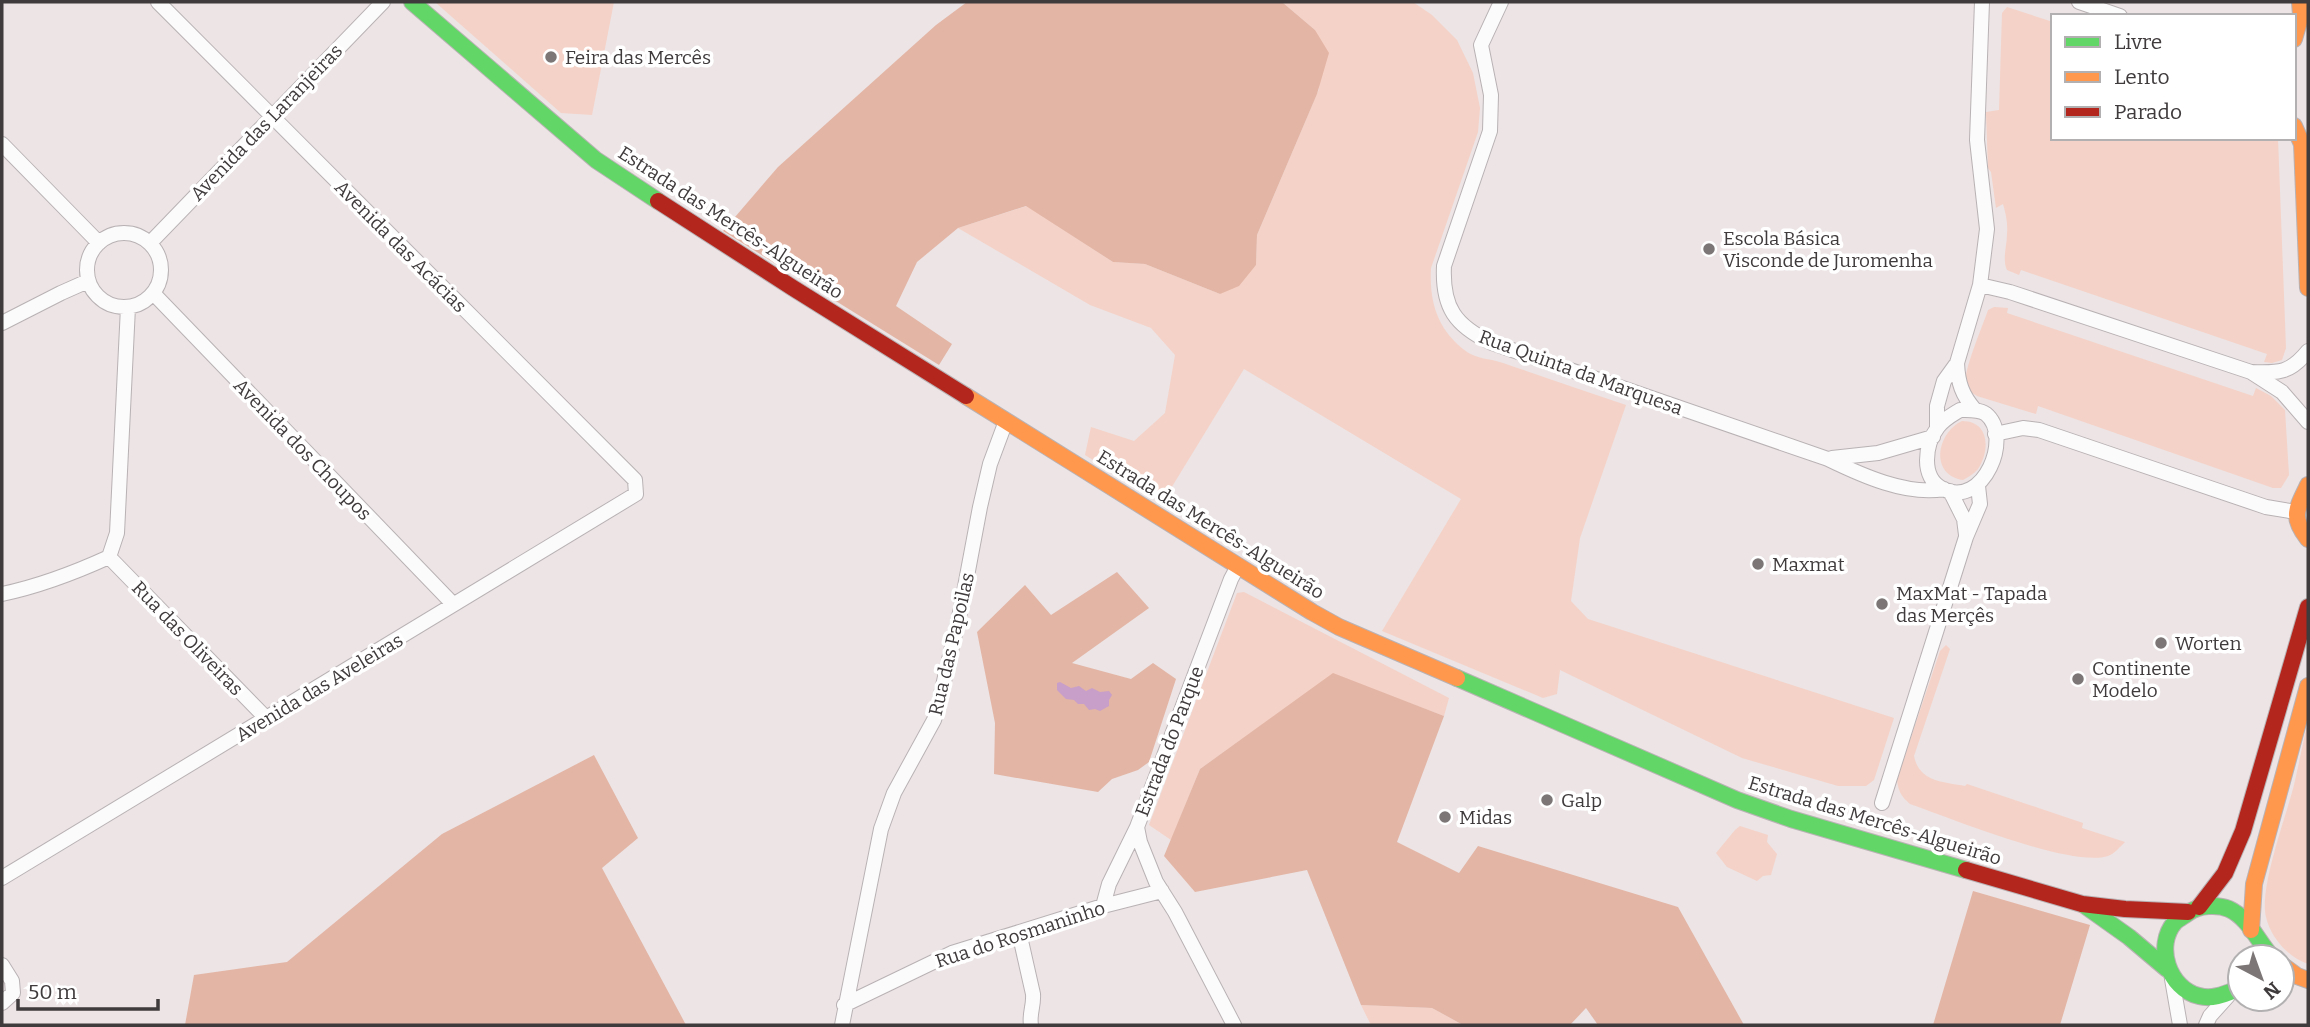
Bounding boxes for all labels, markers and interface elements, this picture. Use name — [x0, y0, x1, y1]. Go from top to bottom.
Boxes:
legend — [2051, 14, 2296, 140]
text: Livre — [2114, 29, 2162, 55]
street label: Avenida das Laranjeiras — [185, 39, 347, 206]
place label: Feira das Mercês — [565, 46, 711, 69]
marker: Feira das Mercês — [543, 49, 559, 65]
text: Lento — [2114, 64, 2170, 90]
text: Parado — [2114, 99, 2182, 125]
street label: Estrada das Mercês-Algueirão — [614, 141, 848, 304]
street label: Avenida das Acácias — [330, 176, 471, 317]
place label: Escola Básica Visconde de Juromenha — [1723, 227, 1933, 272]
marker: Escola Básica Visconde de Juromenha — [1701, 241, 1717, 257]
street label: Rua Quinta da Marquesa — [1476, 325, 1687, 420]
street label: Avenida dos Choupos — [229, 374, 376, 525]
street label: Estrada das Mercês-Algueirão — [1093, 445, 1329, 604]
place label: Maxmat — [1772, 553, 1845, 576]
marker: Maxmat — [1750, 556, 1766, 572]
street label: Rua das Papoilas — [924, 570, 979, 718]
street label: Rua das Oliveiras — [127, 576, 248, 700]
place label: MaxMat - Tapada das Merçês — [1896, 582, 2048, 627]
marker: MaxMat - Tapada das Merçês — [1874, 596, 1890, 612]
street label: Avenida das Aveleiras — [231, 628, 407, 747]
place label: Worten — [2175, 632, 2241, 655]
marker: Worten — [2153, 635, 2169, 651]
place label: Continente Modelo — [2092, 657, 2191, 702]
street label: Estrada do Parque — [1130, 663, 1209, 820]
marker: Continente Modelo — [2070, 671, 2086, 687]
street label: Estrada das Mercês-Algueirão — [1746, 771, 2004, 870]
place label: Galp — [1561, 789, 1602, 812]
marker: Galp — [1539, 792, 1555, 808]
place label: Midas — [1459, 806, 1512, 829]
marker: Midas — [1437, 809, 1453, 825]
street label: Rua do Rosmaninho — [932, 896, 1108, 973]
north arrow — [2226, 943, 2296, 1013]
scale bar — [18, 968, 158, 1012]
text: N — [2258, 977, 2285, 1004]
text: 50 m — [28, 979, 77, 1005]

